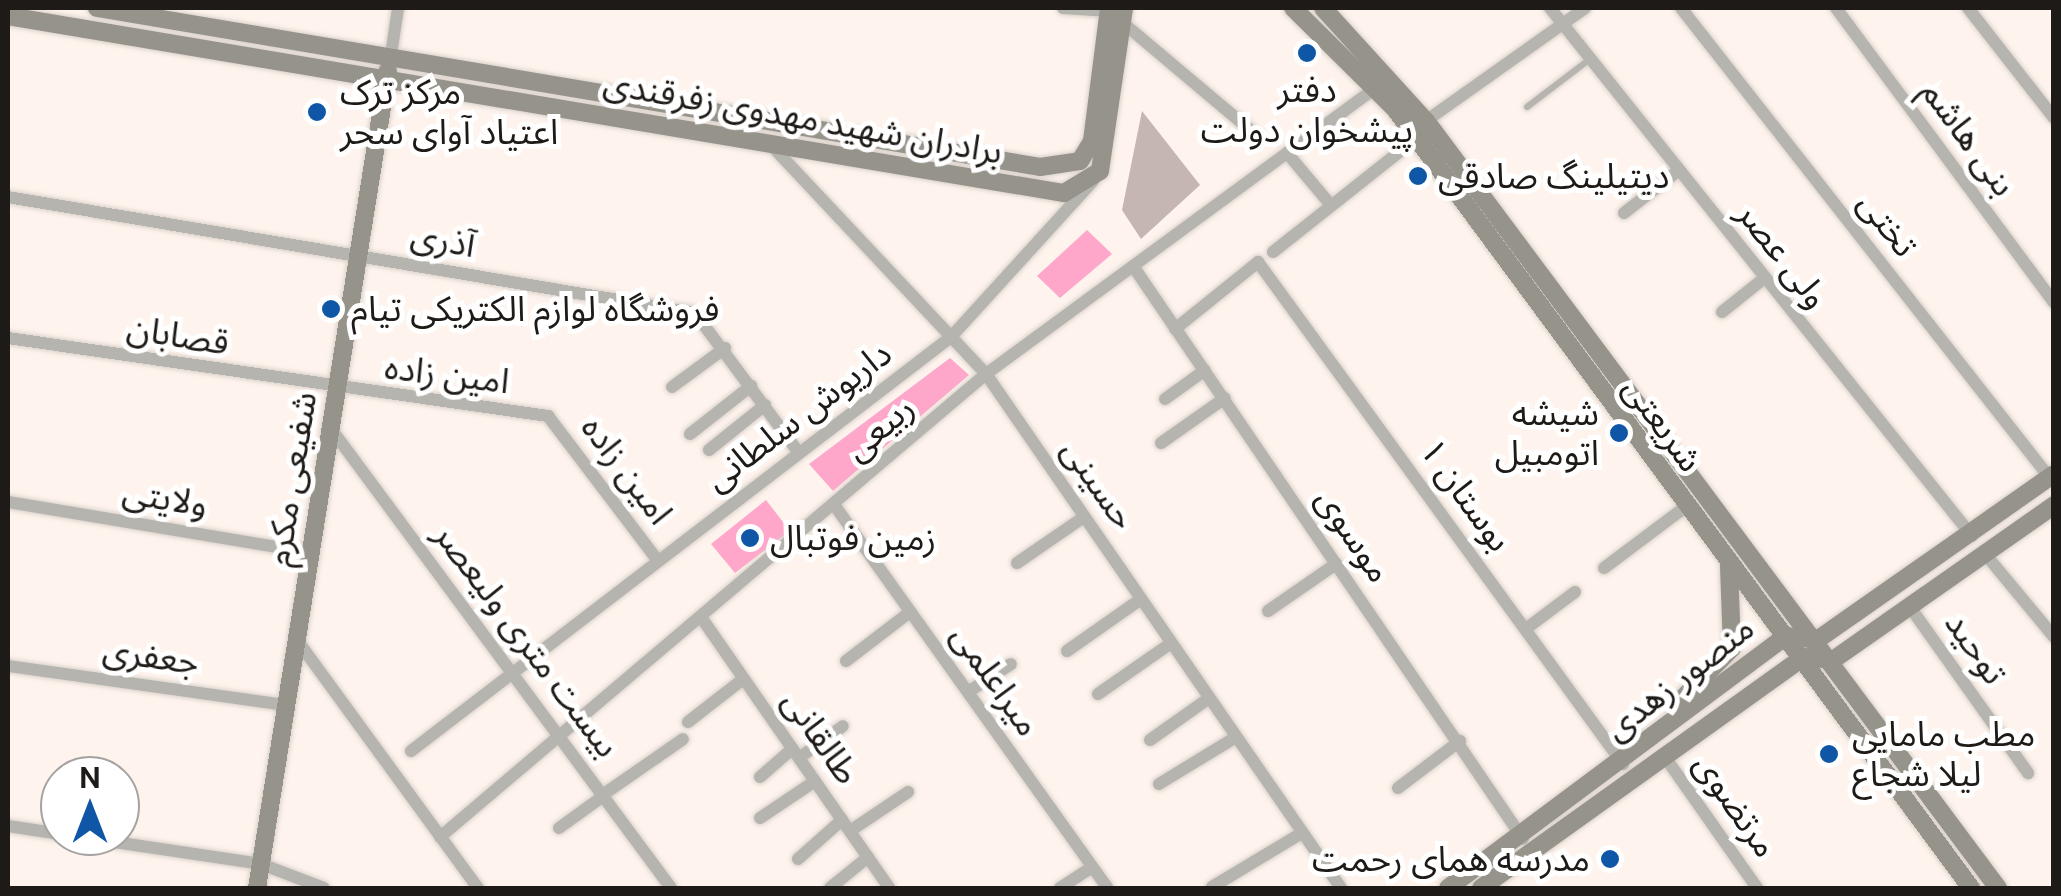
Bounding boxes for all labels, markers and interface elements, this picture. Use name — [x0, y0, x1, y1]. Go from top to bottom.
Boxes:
marker: دفتر پیشخوان دولت — [1296, 42, 1318, 64]
street label: برادران شهید مهدوی زفرقندی — [600, 61, 1006, 173]
place label: دفتر پیشخوان دولت — [1201, 69, 1413, 151]
place label: مرکز ترک اعتیاد آوای سحر — [340, 71, 558, 153]
street label: بنی هاشم — [1913, 72, 2025, 204]
marker: مرکز ترک اعتیاد آوای سحر — [304, 99, 330, 125]
place label: دیتیلینگ صادقی — [1438, 155, 1669, 197]
marker: دیتیلینگ صادقی — [1407, 165, 1429, 187]
street label: تختی — [1849, 183, 1927, 265]
street label: ولی عصر — [1728, 193, 1838, 317]
street label: آذری — [408, 214, 478, 266]
place label: فروشگاه لوازم الکتریکی تیام — [351, 288, 719, 330]
marker: فروشگاه لوازم الکتریکی تیام — [320, 298, 342, 320]
street label: قصابان — [124, 306, 232, 364]
street label: داریوش سلطانی — [696, 332, 900, 500]
street label: امين زاده — [382, 346, 512, 402]
street label: شریعتی — [1614, 368, 1712, 480]
street label: ربیعی — [836, 386, 922, 470]
street label: شفیعی مکرم — [257, 389, 325, 569]
place label: شیشه اتومبیل — [1495, 392, 1599, 474]
street label: امین زاده — [573, 407, 681, 533]
marker: شیشه اتومبیل — [1608, 422, 1630, 444]
street label: بوستان ۱ — [1411, 430, 1521, 560]
street label: حسینی — [1053, 431, 1145, 537]
street label: ولایتی — [120, 471, 210, 525]
street label: موسوی — [1307, 480, 1401, 590]
street label: بیست متری ولیعصر — [425, 515, 629, 765]
place label: زمین فوتبال — [770, 517, 936, 559]
marker: زمین فوتبال — [739, 527, 761, 549]
street label: توحید — [1936, 603, 2016, 693]
street label: منصور زهدی — [1596, 607, 1762, 749]
street label: میراعلمی — [942, 616, 1050, 744]
street label: جعفری — [100, 628, 202, 684]
street label: طالقانی — [773, 682, 869, 792]
place label: مطب مامایی لیلا شجاع — [1852, 713, 2035, 795]
marker: مطب مامایی لیلا شجاع — [1816, 741, 1842, 767]
street label: مرتضوی — [1685, 745, 1787, 865]
north arrow — [40, 756, 140, 856]
text: N — [79, 761, 101, 794]
place label: مدرسه همای رحمت — [1312, 838, 1590, 880]
marker: مدرسه همای رحمت — [1599, 848, 1621, 870]

